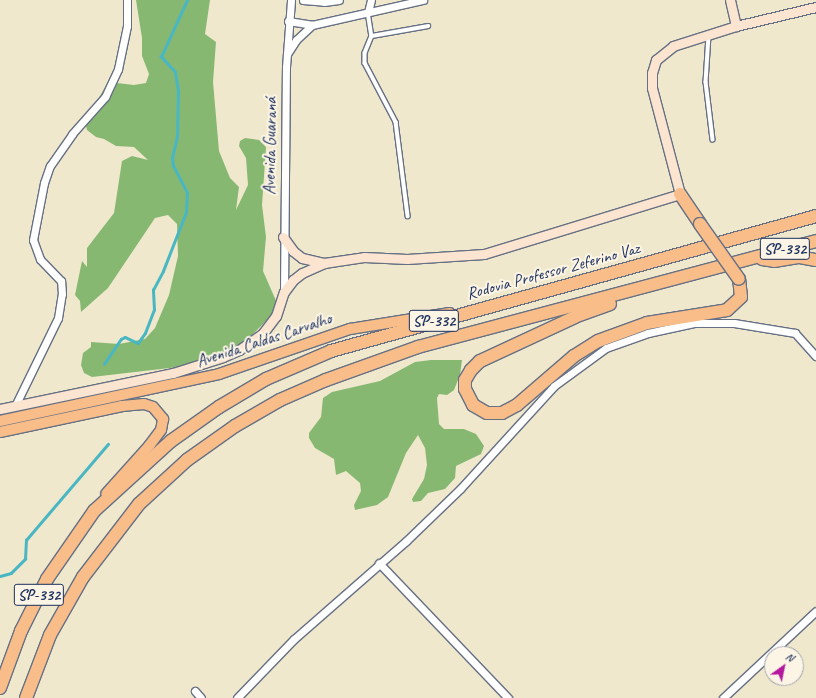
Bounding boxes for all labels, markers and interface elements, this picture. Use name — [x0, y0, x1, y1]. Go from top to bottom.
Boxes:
street label: Avenida Guaraná — [259, 97, 281, 195]
road number: SP-332 — [759, 235, 811, 263]
street label: Rodovia Professor Zeferino Vaz — [464, 238, 642, 304]
road number: SP-332 — [408, 307, 460, 335]
street label: Avenida Caldas Carvalho — [194, 309, 334, 371]
road number: SP-332 — [13, 581, 65, 609]
north arrow — [764, 646, 804, 686]
text: N — [783, 649, 797, 665]

